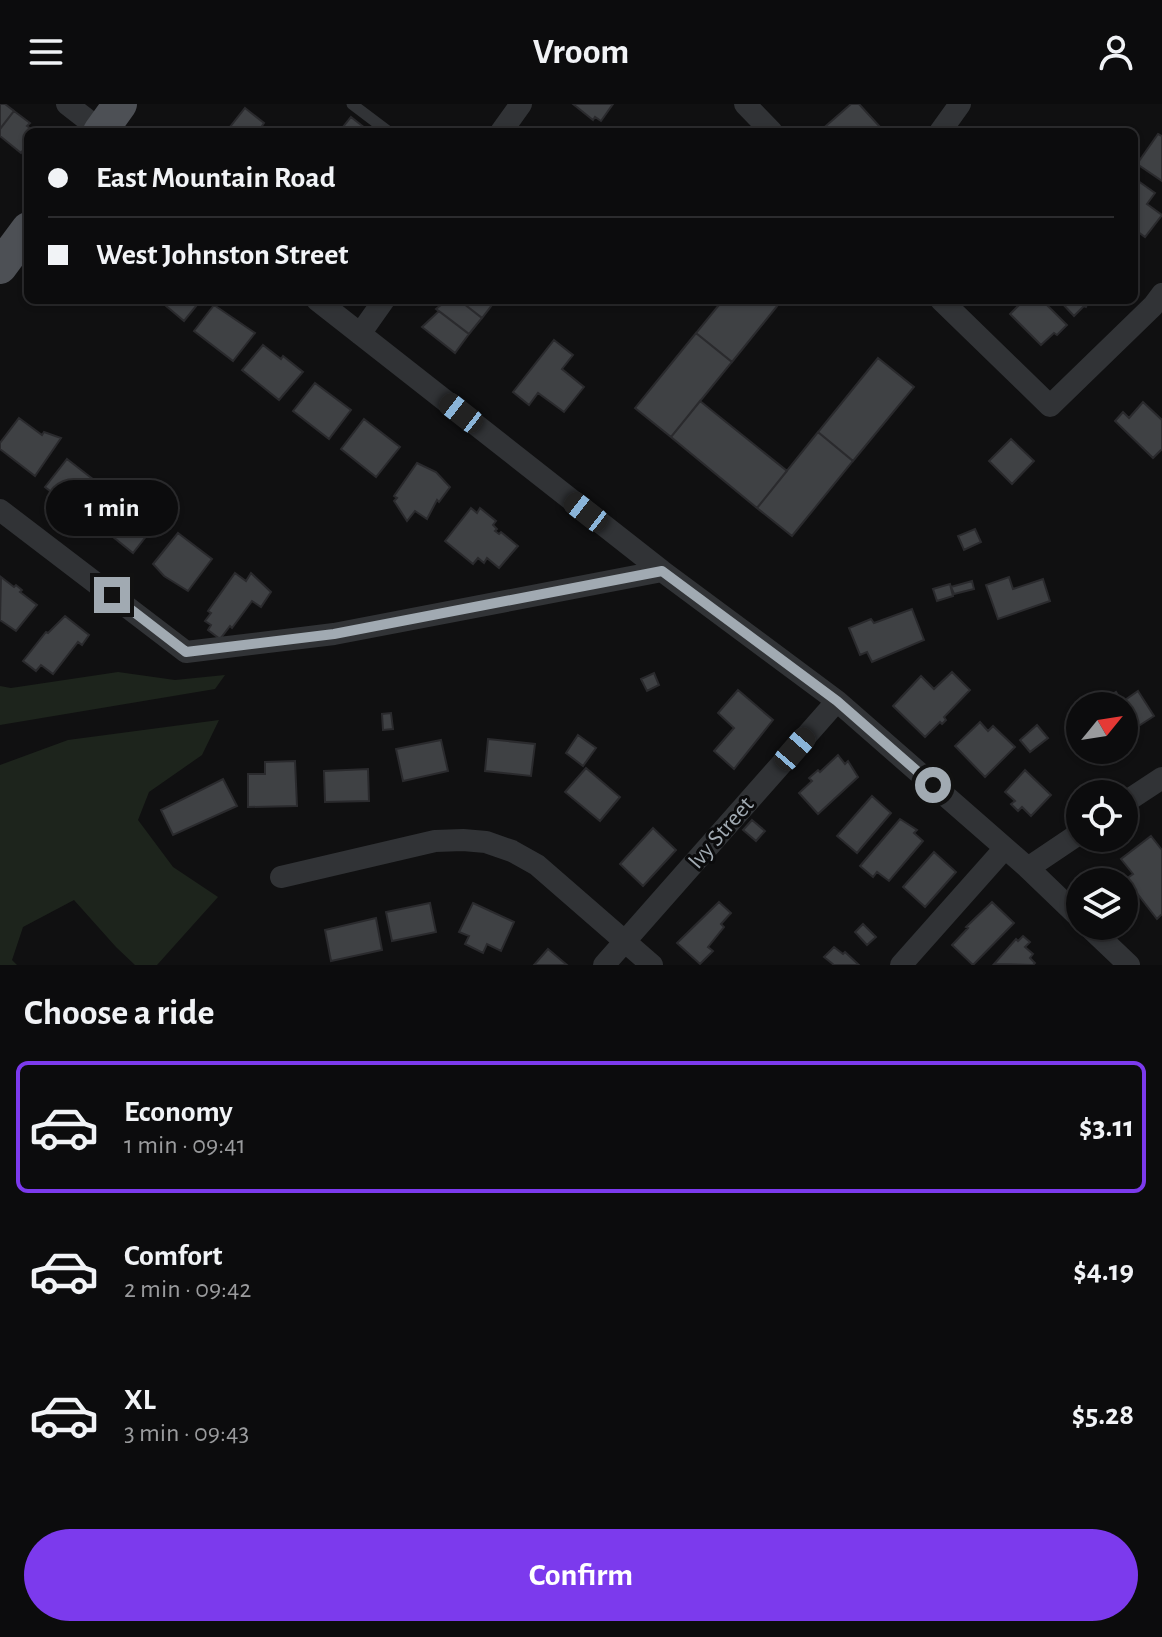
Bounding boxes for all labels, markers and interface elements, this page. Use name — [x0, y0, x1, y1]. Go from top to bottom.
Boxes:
icon: menu — [24, 30, 68, 74]
icon: person — [1094, 30, 1138, 74]
text: Vroom — [533, 34, 629, 70]
text: East Mountain Road — [96, 163, 336, 193]
text: West Johnston Street — [96, 240, 348, 270]
car — [435, 389, 487, 437]
callout: 1 min — [46, 479, 178, 535]
car — [560, 488, 612, 536]
text: 1 min — [85, 495, 139, 521]
route end — [94, 577, 130, 613]
north arrow — [1066, 692, 1138, 764]
map controls — [1066, 692, 1138, 940]
car — [770, 723, 820, 775]
route start — [915, 767, 951, 803]
button: locate — [1066, 780, 1138, 852]
street label: Ivy Street — [684, 792, 759, 874]
button: layers — [1066, 868, 1138, 940]
text: Choose a ride — [24, 995, 214, 1031]
icon: car — [28, 1091, 100, 1163]
text: Economy — [124, 1097, 233, 1127]
text: $3.11 — [1079, 1112, 1134, 1142]
text: 1 min · 09:41 — [124, 1132, 246, 1158]
icon: car — [28, 1235, 100, 1307]
text: Comfort — [124, 1241, 223, 1271]
text: $4.19 — [1073, 1256, 1134, 1286]
text: 2 min · 09:42 — [124, 1276, 251, 1302]
icon: car — [28, 1379, 100, 1451]
text: XL — [124, 1385, 156, 1415]
text: $5.28 — [1072, 1400, 1134, 1430]
text: 3 min · 09:43 — [124, 1420, 249, 1446]
button: Confirm — [24, 1529, 1138, 1621]

